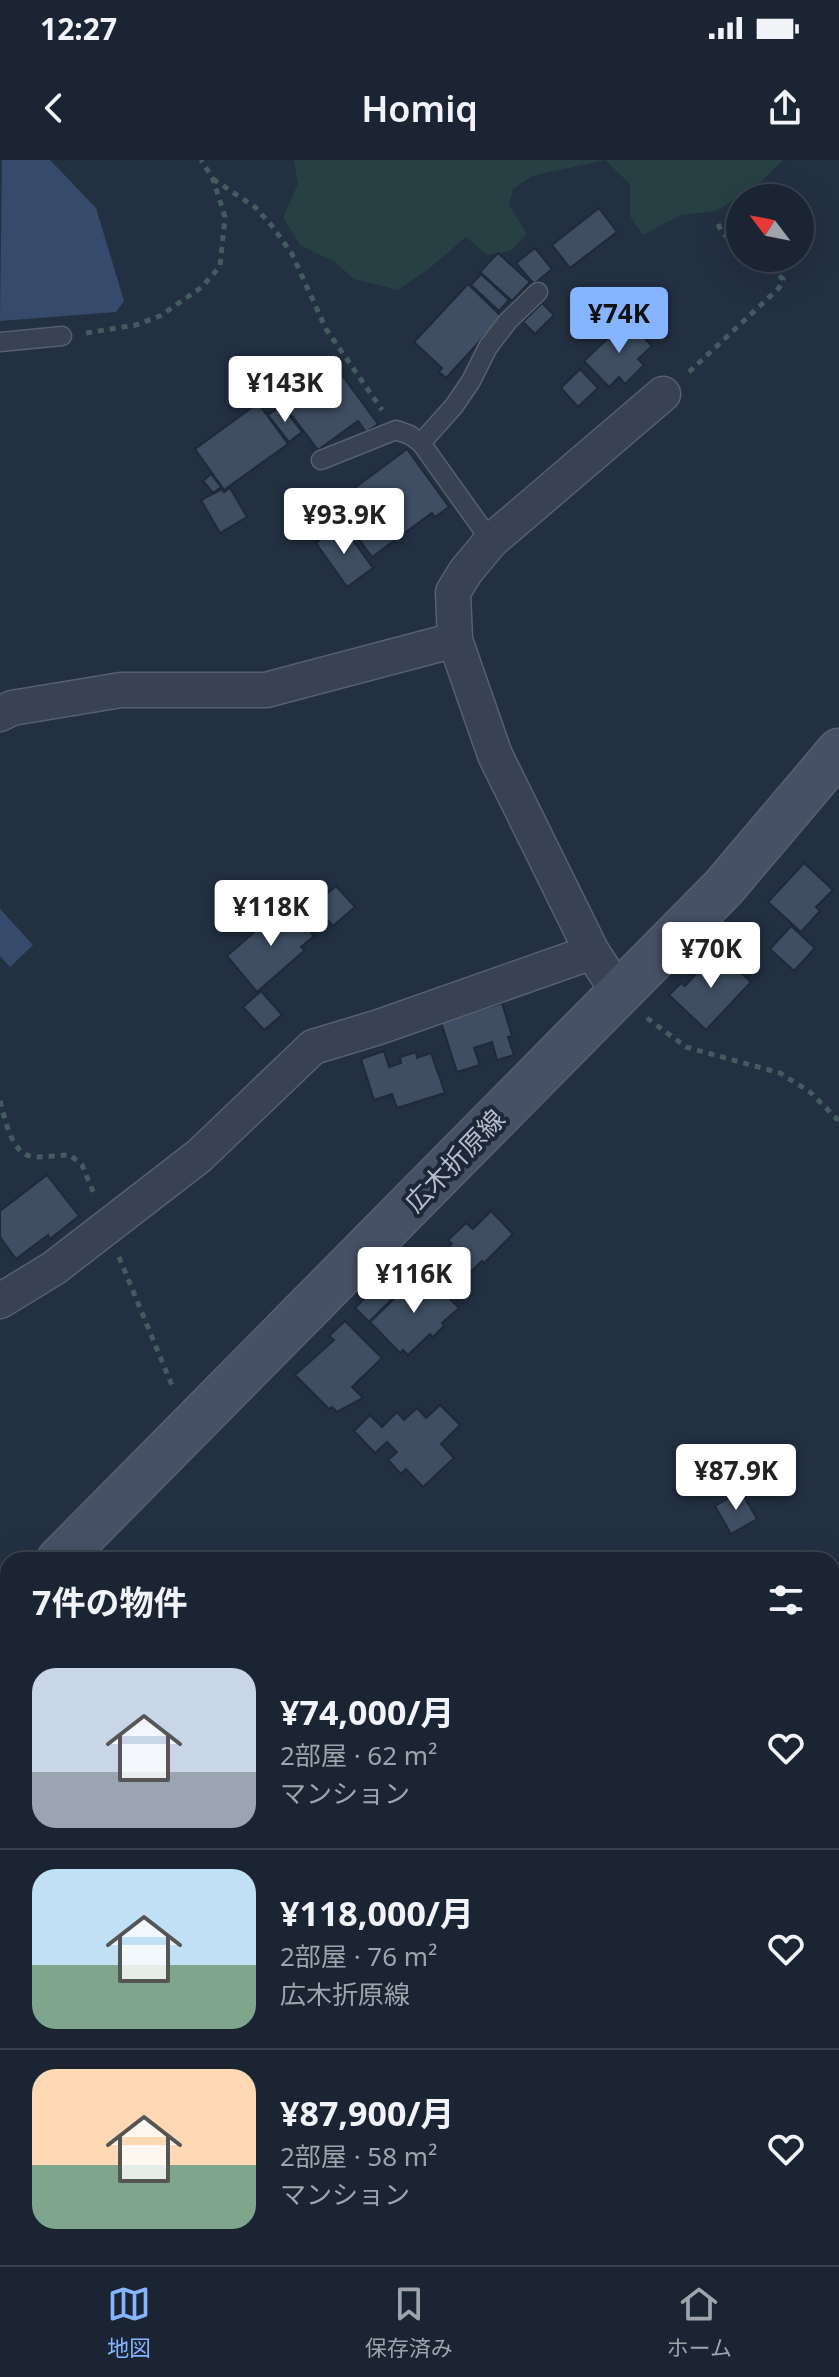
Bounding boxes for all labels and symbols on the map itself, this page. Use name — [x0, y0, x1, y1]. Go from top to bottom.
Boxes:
north arrow — [726, 184, 814, 272]
pin: ¥74K — [572, 287, 666, 355]
pin: ¥143K — [229, 356, 341, 424]
pin: ¥93.9K — [279, 488, 409, 556]
pin: ¥118K — [215, 880, 327, 948]
pin: ¥70K — [664, 922, 758, 990]
street label: 広木折原線 — [396, 1101, 512, 1220]
pin: ¥116K — [358, 1247, 470, 1315]
pin: ¥87.9K — [671, 1444, 801, 1512]

